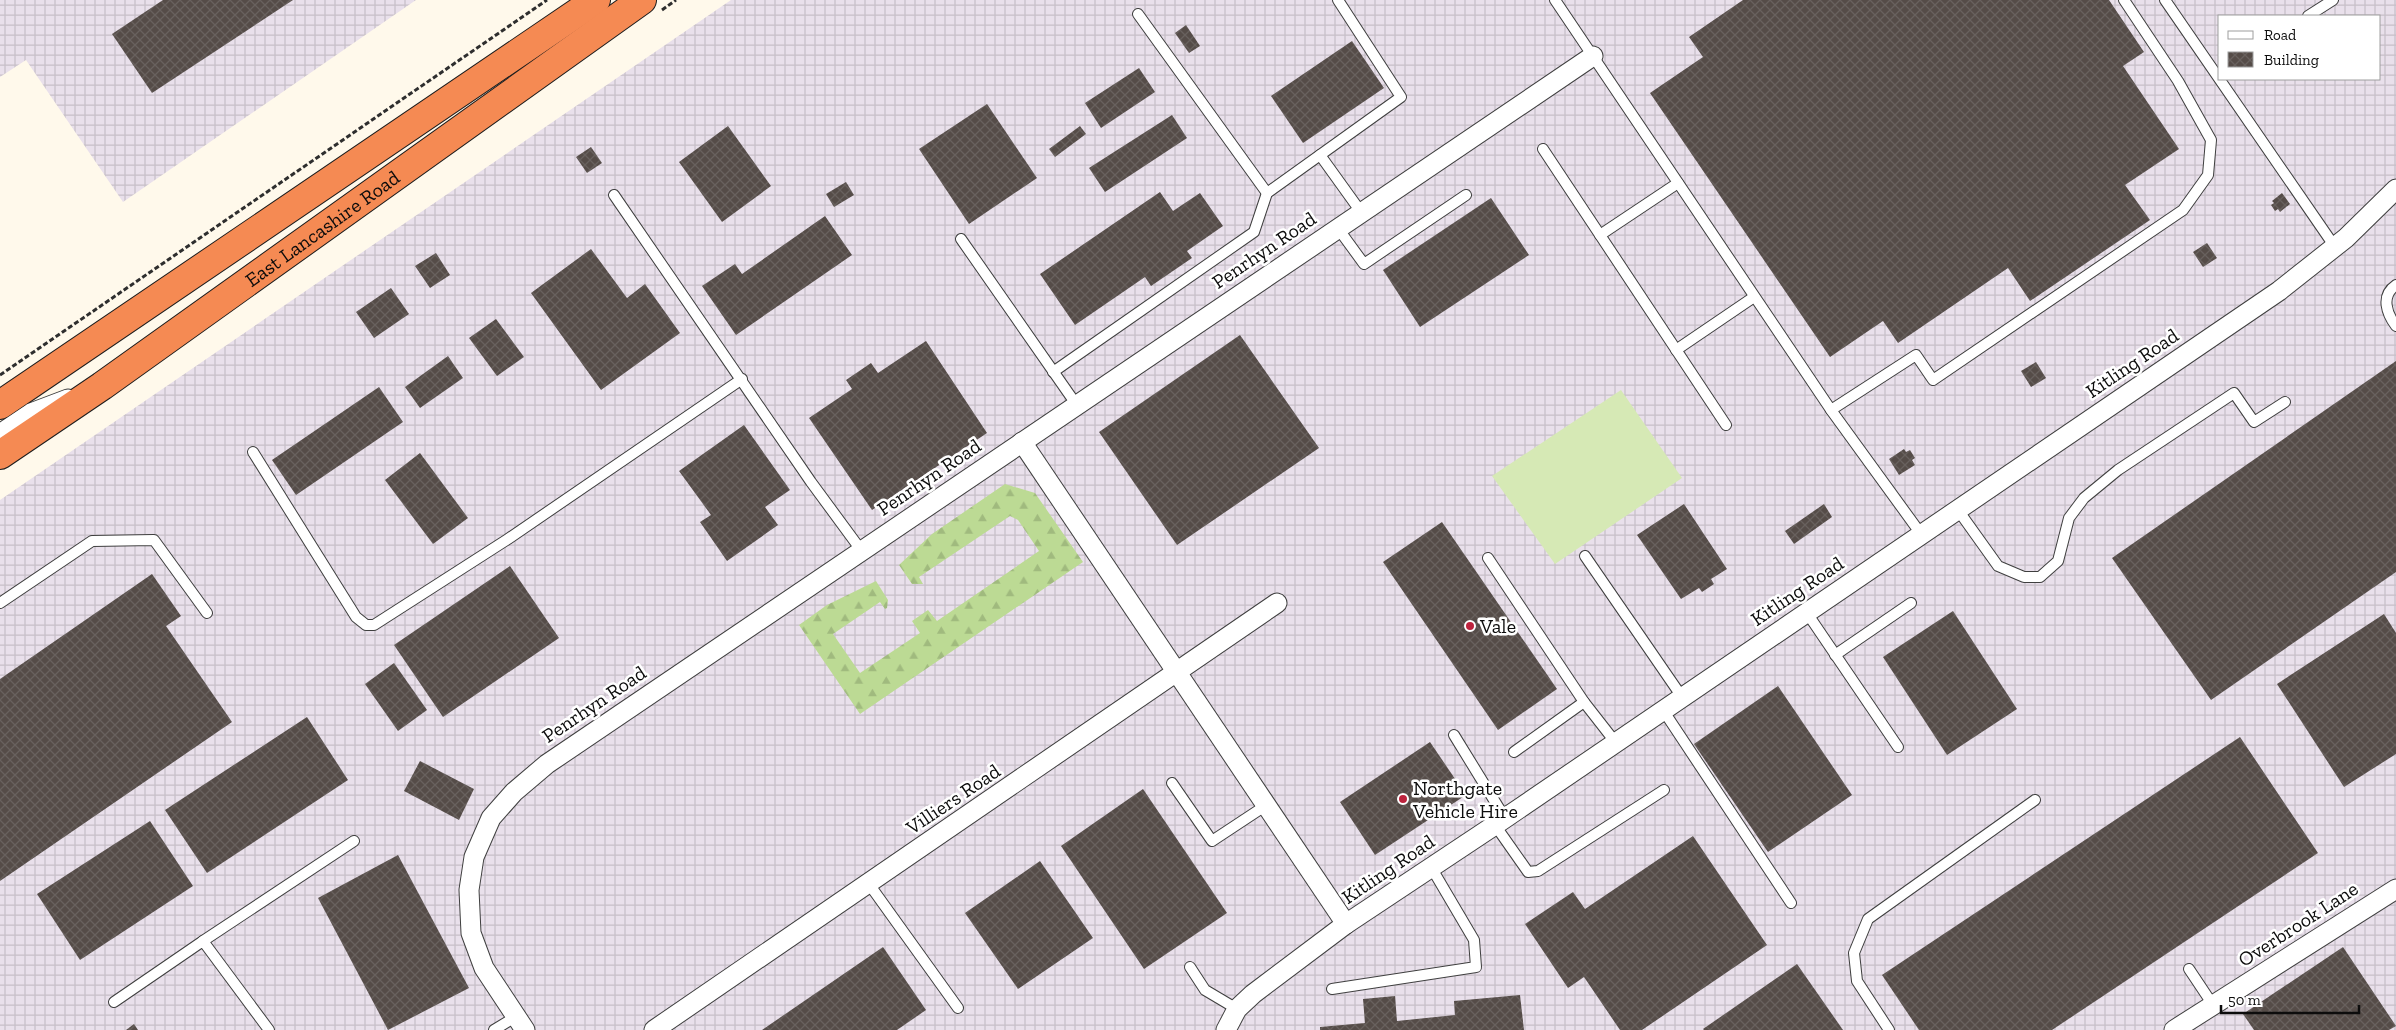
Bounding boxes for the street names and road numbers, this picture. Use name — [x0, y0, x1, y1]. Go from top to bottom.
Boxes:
street label: East Lancashire Road — [240, 165, 404, 292]
street label: Penrhyn Road — [1207, 206, 1321, 294]
street label: Kitling Road — [2081, 323, 2183, 403]
street label: Penrhyn Road — [872, 433, 986, 521]
street label: Kitling Road — [1746, 551, 1848, 631]
street label: Penrhyn Road — [537, 660, 651, 748]
street label: Villiers Road — [900, 759, 1005, 840]
street label: Kitling Road — [1337, 829, 1439, 909]
street label: Overbrook Lane — [2234, 876, 2362, 972]

